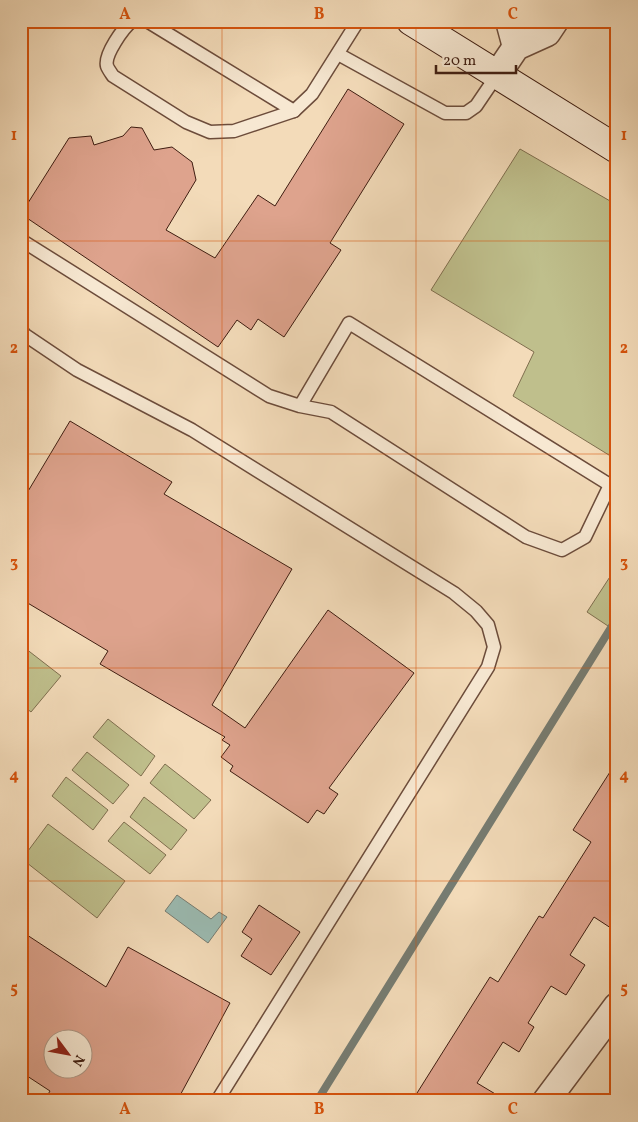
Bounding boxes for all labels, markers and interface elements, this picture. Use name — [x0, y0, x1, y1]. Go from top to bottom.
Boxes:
text: A — [119, 4, 131, 26]
text: B — [314, 4, 325, 26]
text: C — [508, 4, 518, 26]
scale bar — [436, 42, 516, 74]
text: 20 m — [443, 51, 476, 72]
text: 1 — [11, 125, 17, 147]
text: 1 — [621, 125, 627, 147]
text: 2 — [10, 338, 18, 360]
text: 2 — [620, 338, 628, 360]
text: 3 — [10, 552, 18, 574]
text: 3 — [620, 552, 628, 574]
text: 4 — [9, 765, 19, 787]
text: 4 — [619, 765, 629, 787]
text: 5 — [10, 978, 18, 1000]
text: 5 — [620, 978, 628, 1000]
north arrow — [42, 1030, 92, 1080]
text: N — [67, 1051, 89, 1069]
text: A — [119, 1099, 131, 1121]
text: B — [314, 1099, 325, 1121]
text: C — [508, 1099, 518, 1121]

